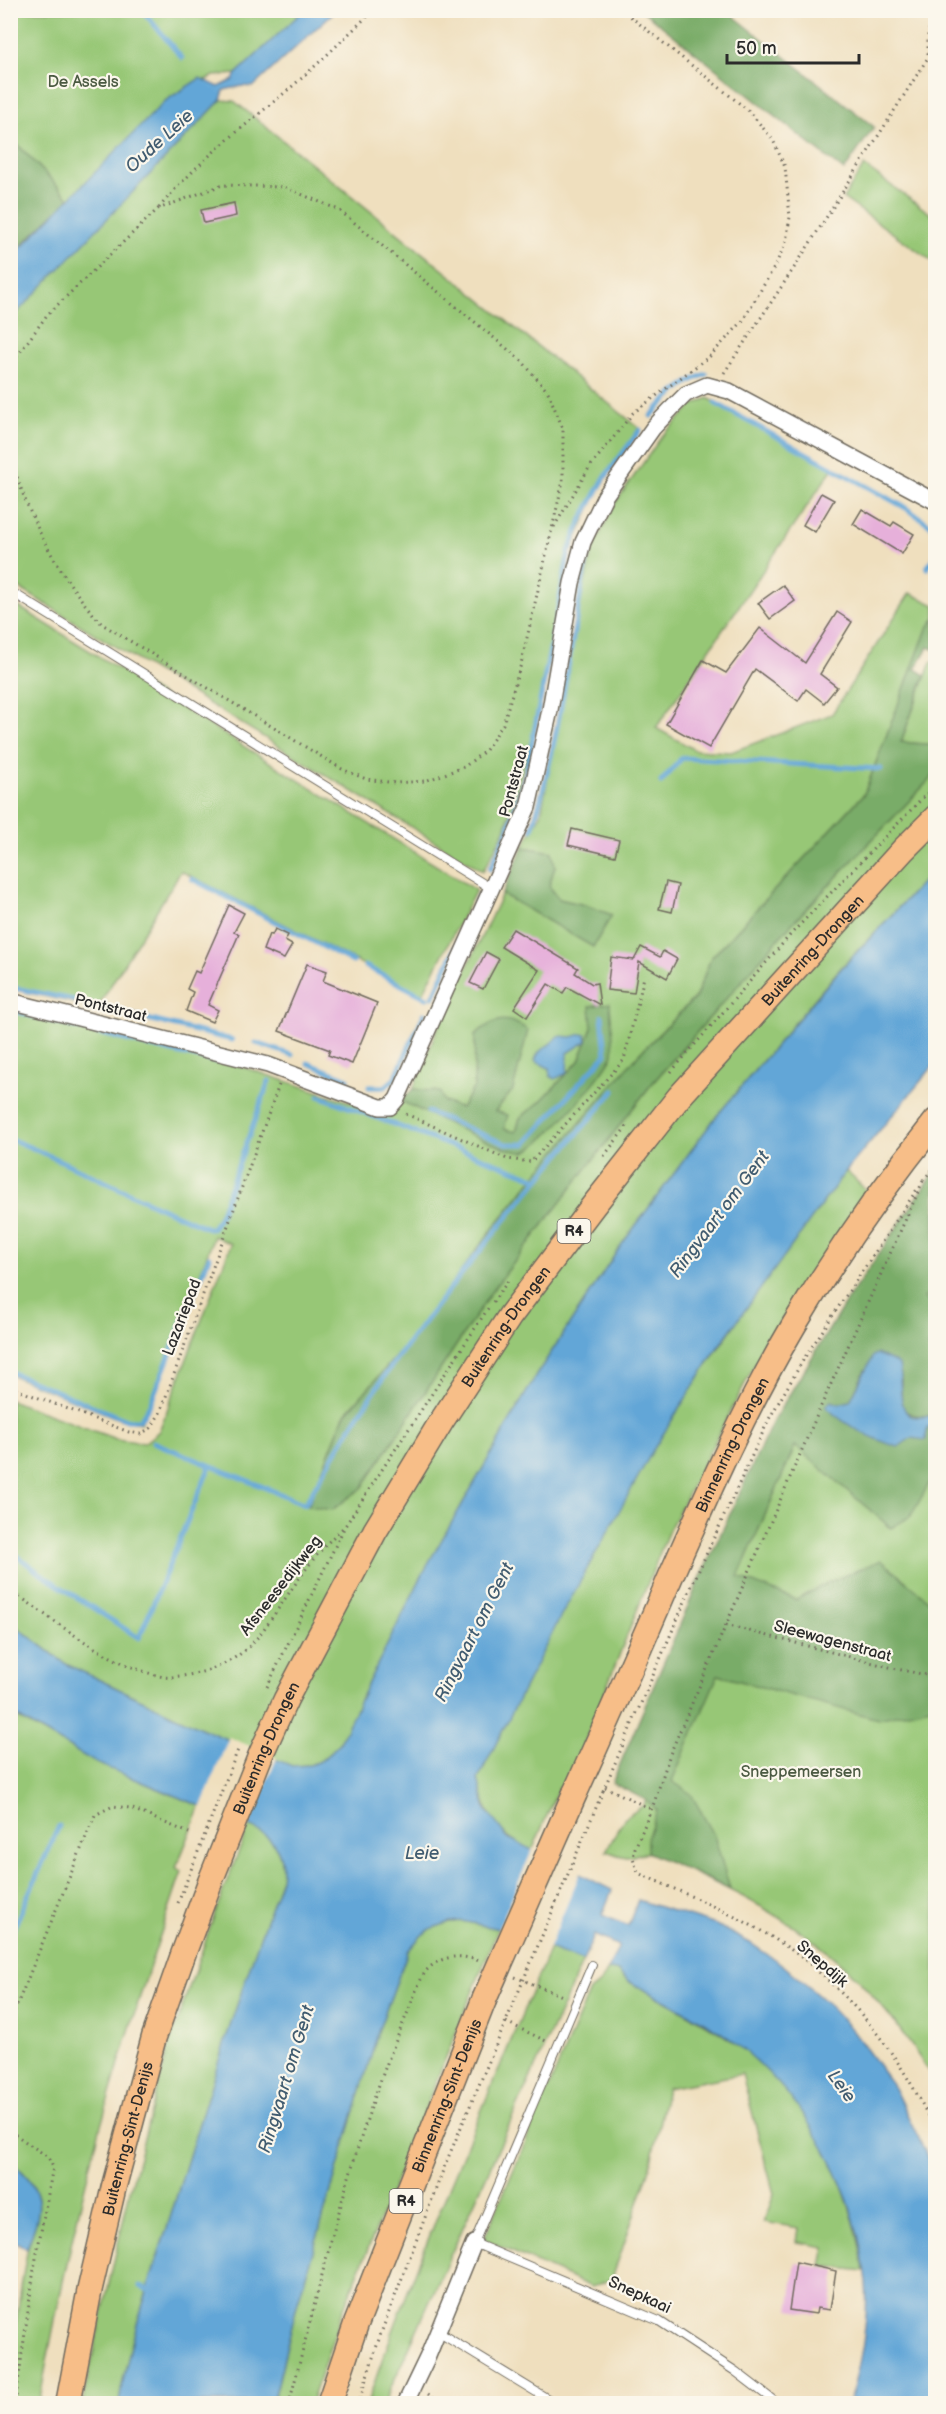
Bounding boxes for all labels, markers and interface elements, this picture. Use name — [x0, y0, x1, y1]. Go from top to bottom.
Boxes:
scale bar — [727, 27, 859, 65]
text: 50 m — [736, 38, 777, 59]
park label: De Assels — [47, 73, 119, 92]
water label: Oude Leie — [121, 105, 198, 177]
street label: Pontstraat — [496, 743, 533, 819]
street label: Buitenring-Drongen — [758, 892, 868, 1011]
street label: Pontstraat — [73, 990, 149, 1027]
water label: Ringvaart om Gent — [665, 1146, 774, 1282]
road number: R4 — [558, 1219, 590, 1243]
street label: Buitenring-Drongen — [458, 1263, 555, 1391]
street label: Lazariepad — [159, 1276, 206, 1359]
street label: Binnenring-Drongen — [692, 1374, 774, 1516]
street label: Afsneesedijkweg — [236, 1532, 326, 1640]
water label: Ringvaart om Gent — [430, 1559, 519, 1705]
street label: Sleewagenstraat — [772, 1617, 894, 1666]
street label: Buitenring-Drongen — [230, 1679, 304, 1818]
park label: Sneppemeersen — [741, 1763, 861, 1782]
water label: Leie — [405, 1843, 439, 1864]
street label: Snepdijk — [792, 1937, 852, 1992]
water label: Ringvaart om Gent — [254, 2002, 319, 2155]
street label: Binnenring-Sint-Denijs — [409, 2016, 487, 2176]
street label: Buitenring-Sint-Denijs — [99, 2060, 158, 2218]
water label: Leie — [823, 2066, 860, 2106]
road number: R4 — [390, 2189, 422, 2213]
street label: Snepkaai — [605, 2273, 674, 2318]

